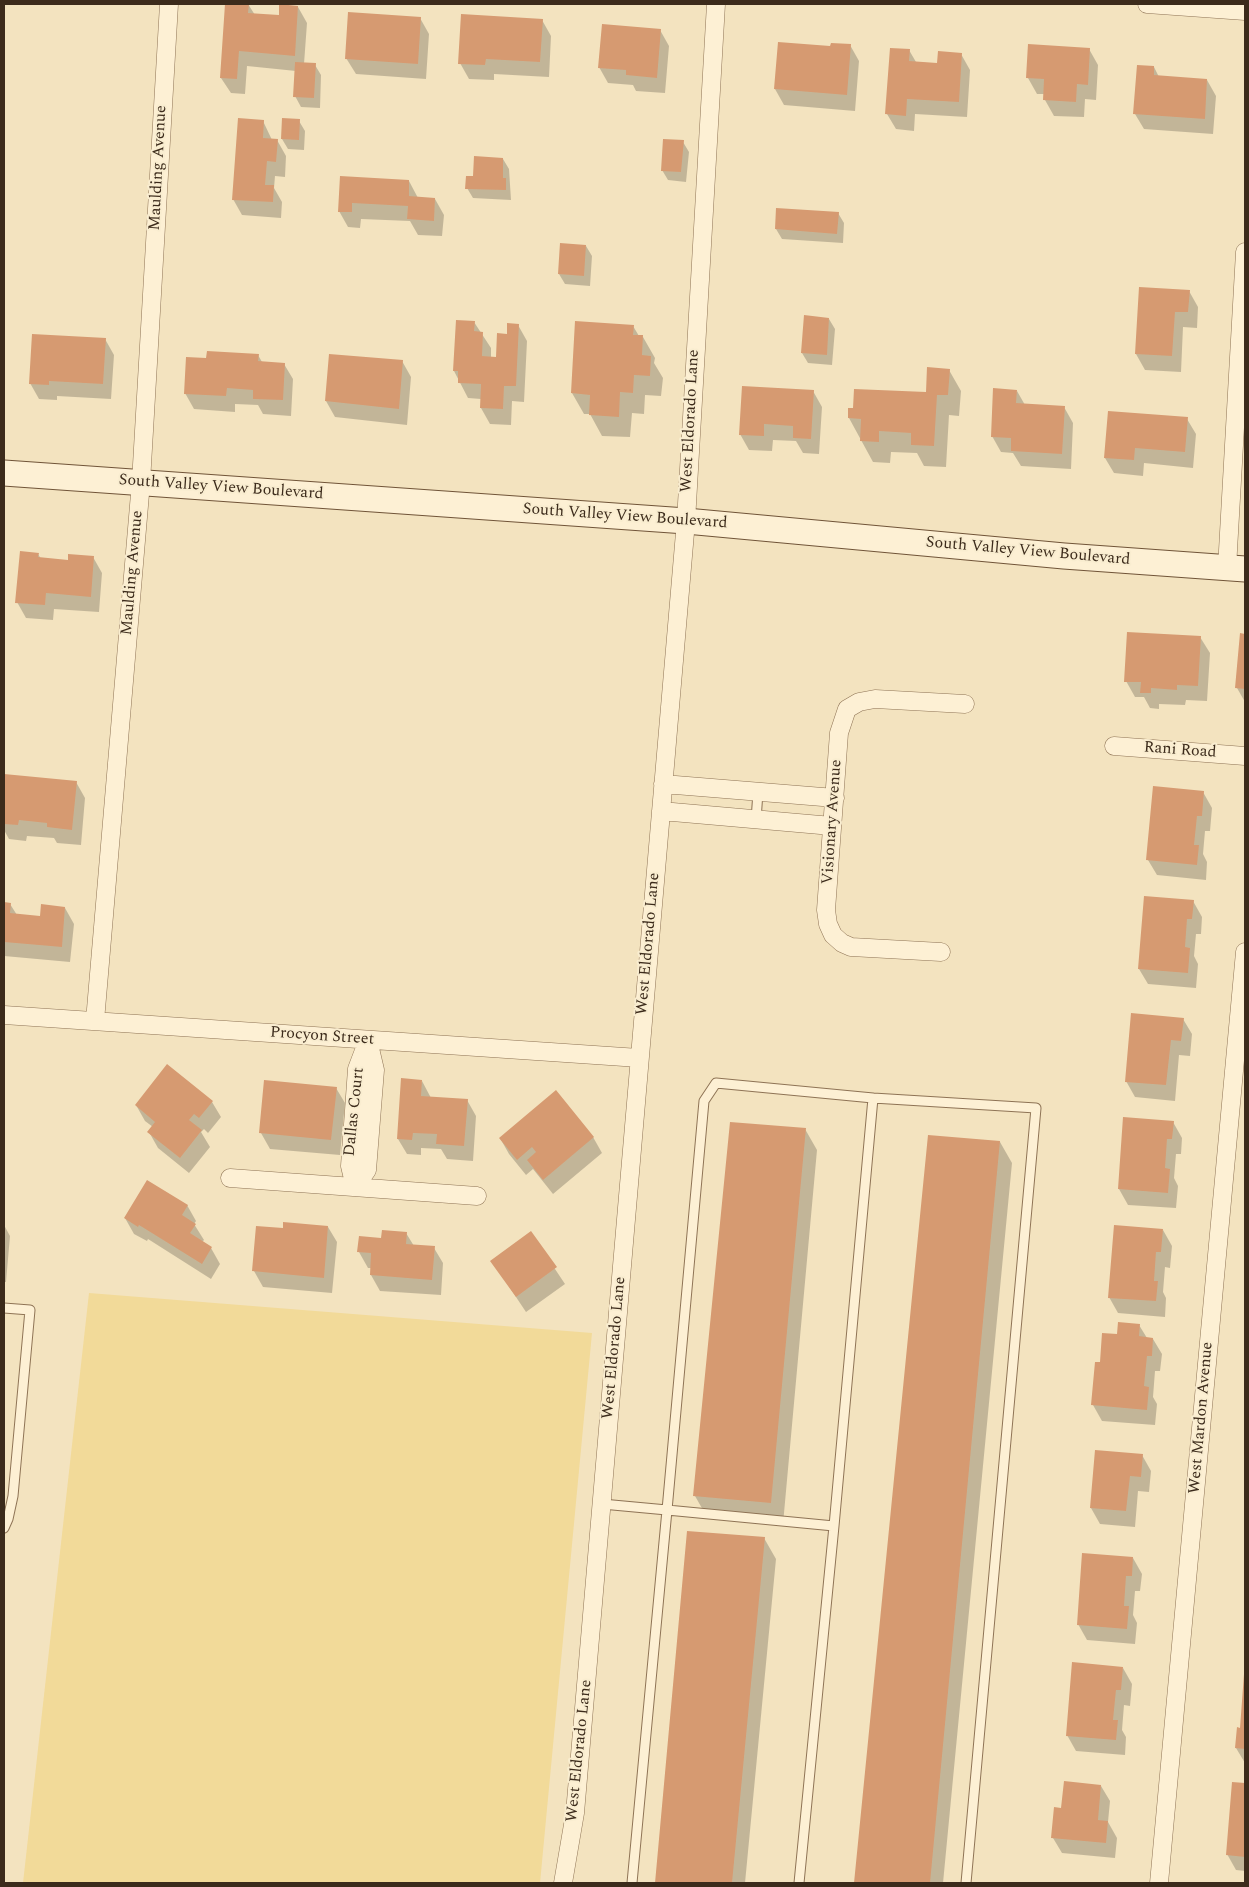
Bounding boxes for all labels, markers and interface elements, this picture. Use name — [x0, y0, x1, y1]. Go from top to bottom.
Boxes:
street label: Maulding Avenue — [146, 105, 172, 231]
street label: West Eldorado Lane — [678, 349, 704, 493]
street label: South Valley View Boulevard — [118, 471, 324, 505]
street label: South Valley View Boulevard — [522, 500, 728, 534]
street label: Maulding Avenue — [118, 510, 148, 636]
street label: South Valley View Boulevard — [925, 533, 1131, 571]
street label: Rani Road — [1143, 739, 1217, 763]
street label: Visionary Avenue — [819, 759, 847, 885]
street label: West Eldorado Lane — [633, 872, 665, 1016]
street label: Procyon Street — [269, 1024, 375, 1050]
street label: Dallas Court — [341, 1066, 369, 1158]
street label: West Eldorado Lane — [599, 1276, 631, 1420]
street label: West Mardon Avenue — [1186, 1341, 1218, 1495]
street label: West Eldorado Lane — [563, 1679, 597, 1823]

